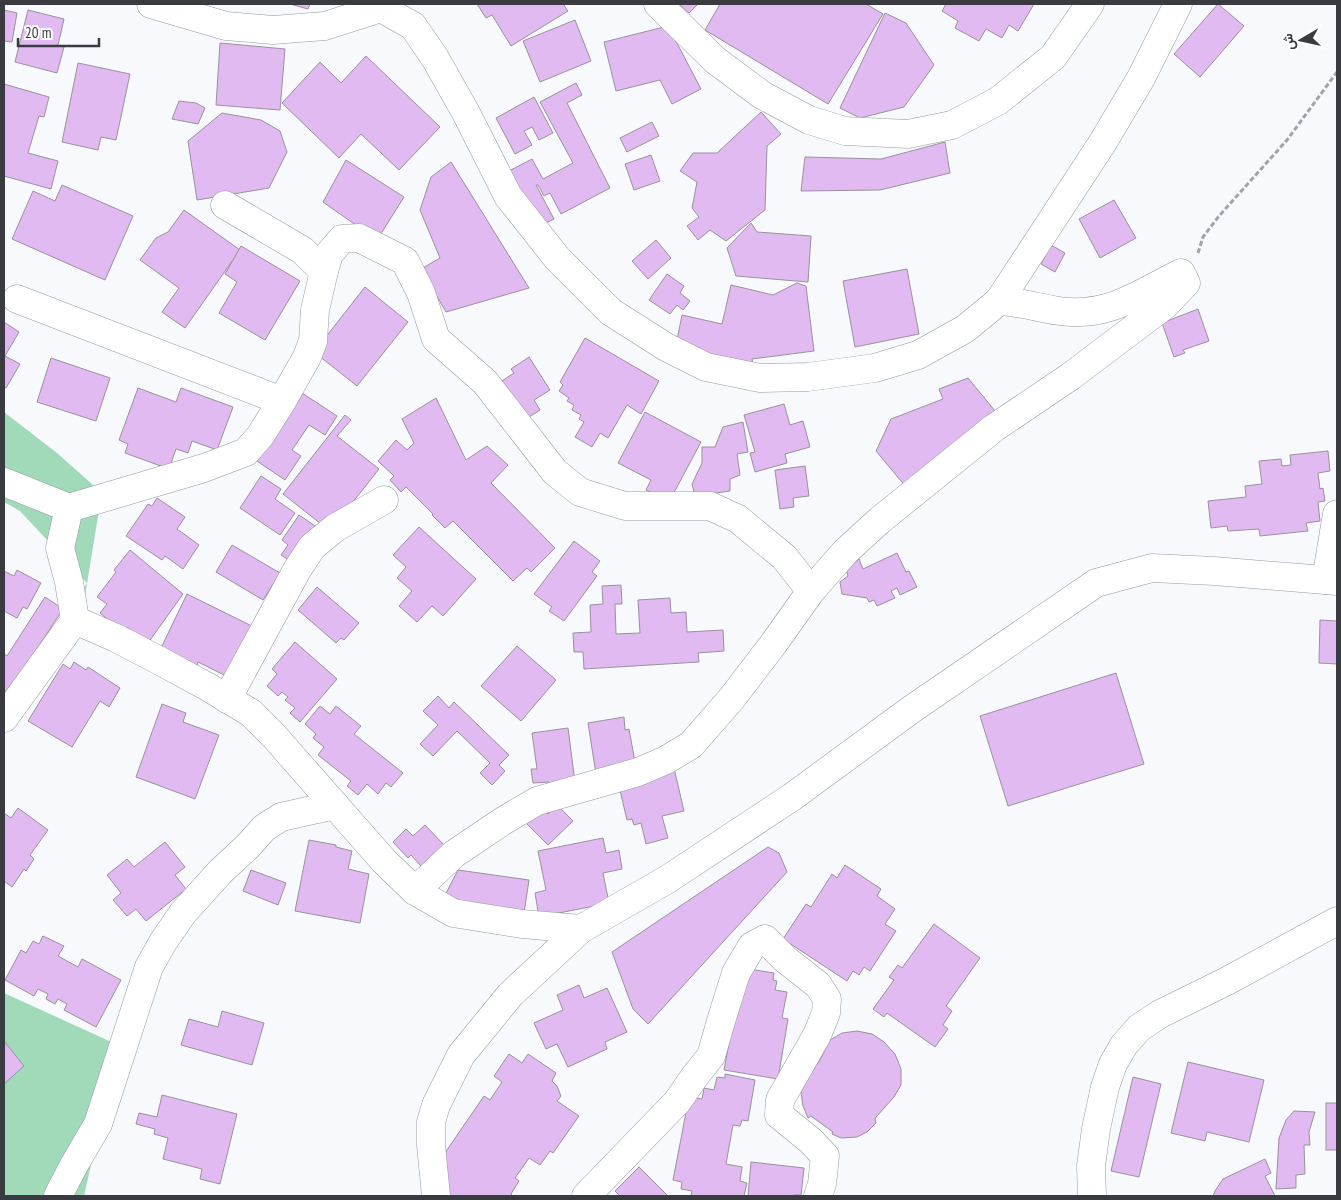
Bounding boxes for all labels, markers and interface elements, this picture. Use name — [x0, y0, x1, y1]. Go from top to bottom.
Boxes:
scale bar — [18, 15, 99, 47]
north arrow — [1276, 15, 1326, 65]
text: 20 m — [25, 23, 51, 42]
text: ش — [1278, 32, 1298, 52]

